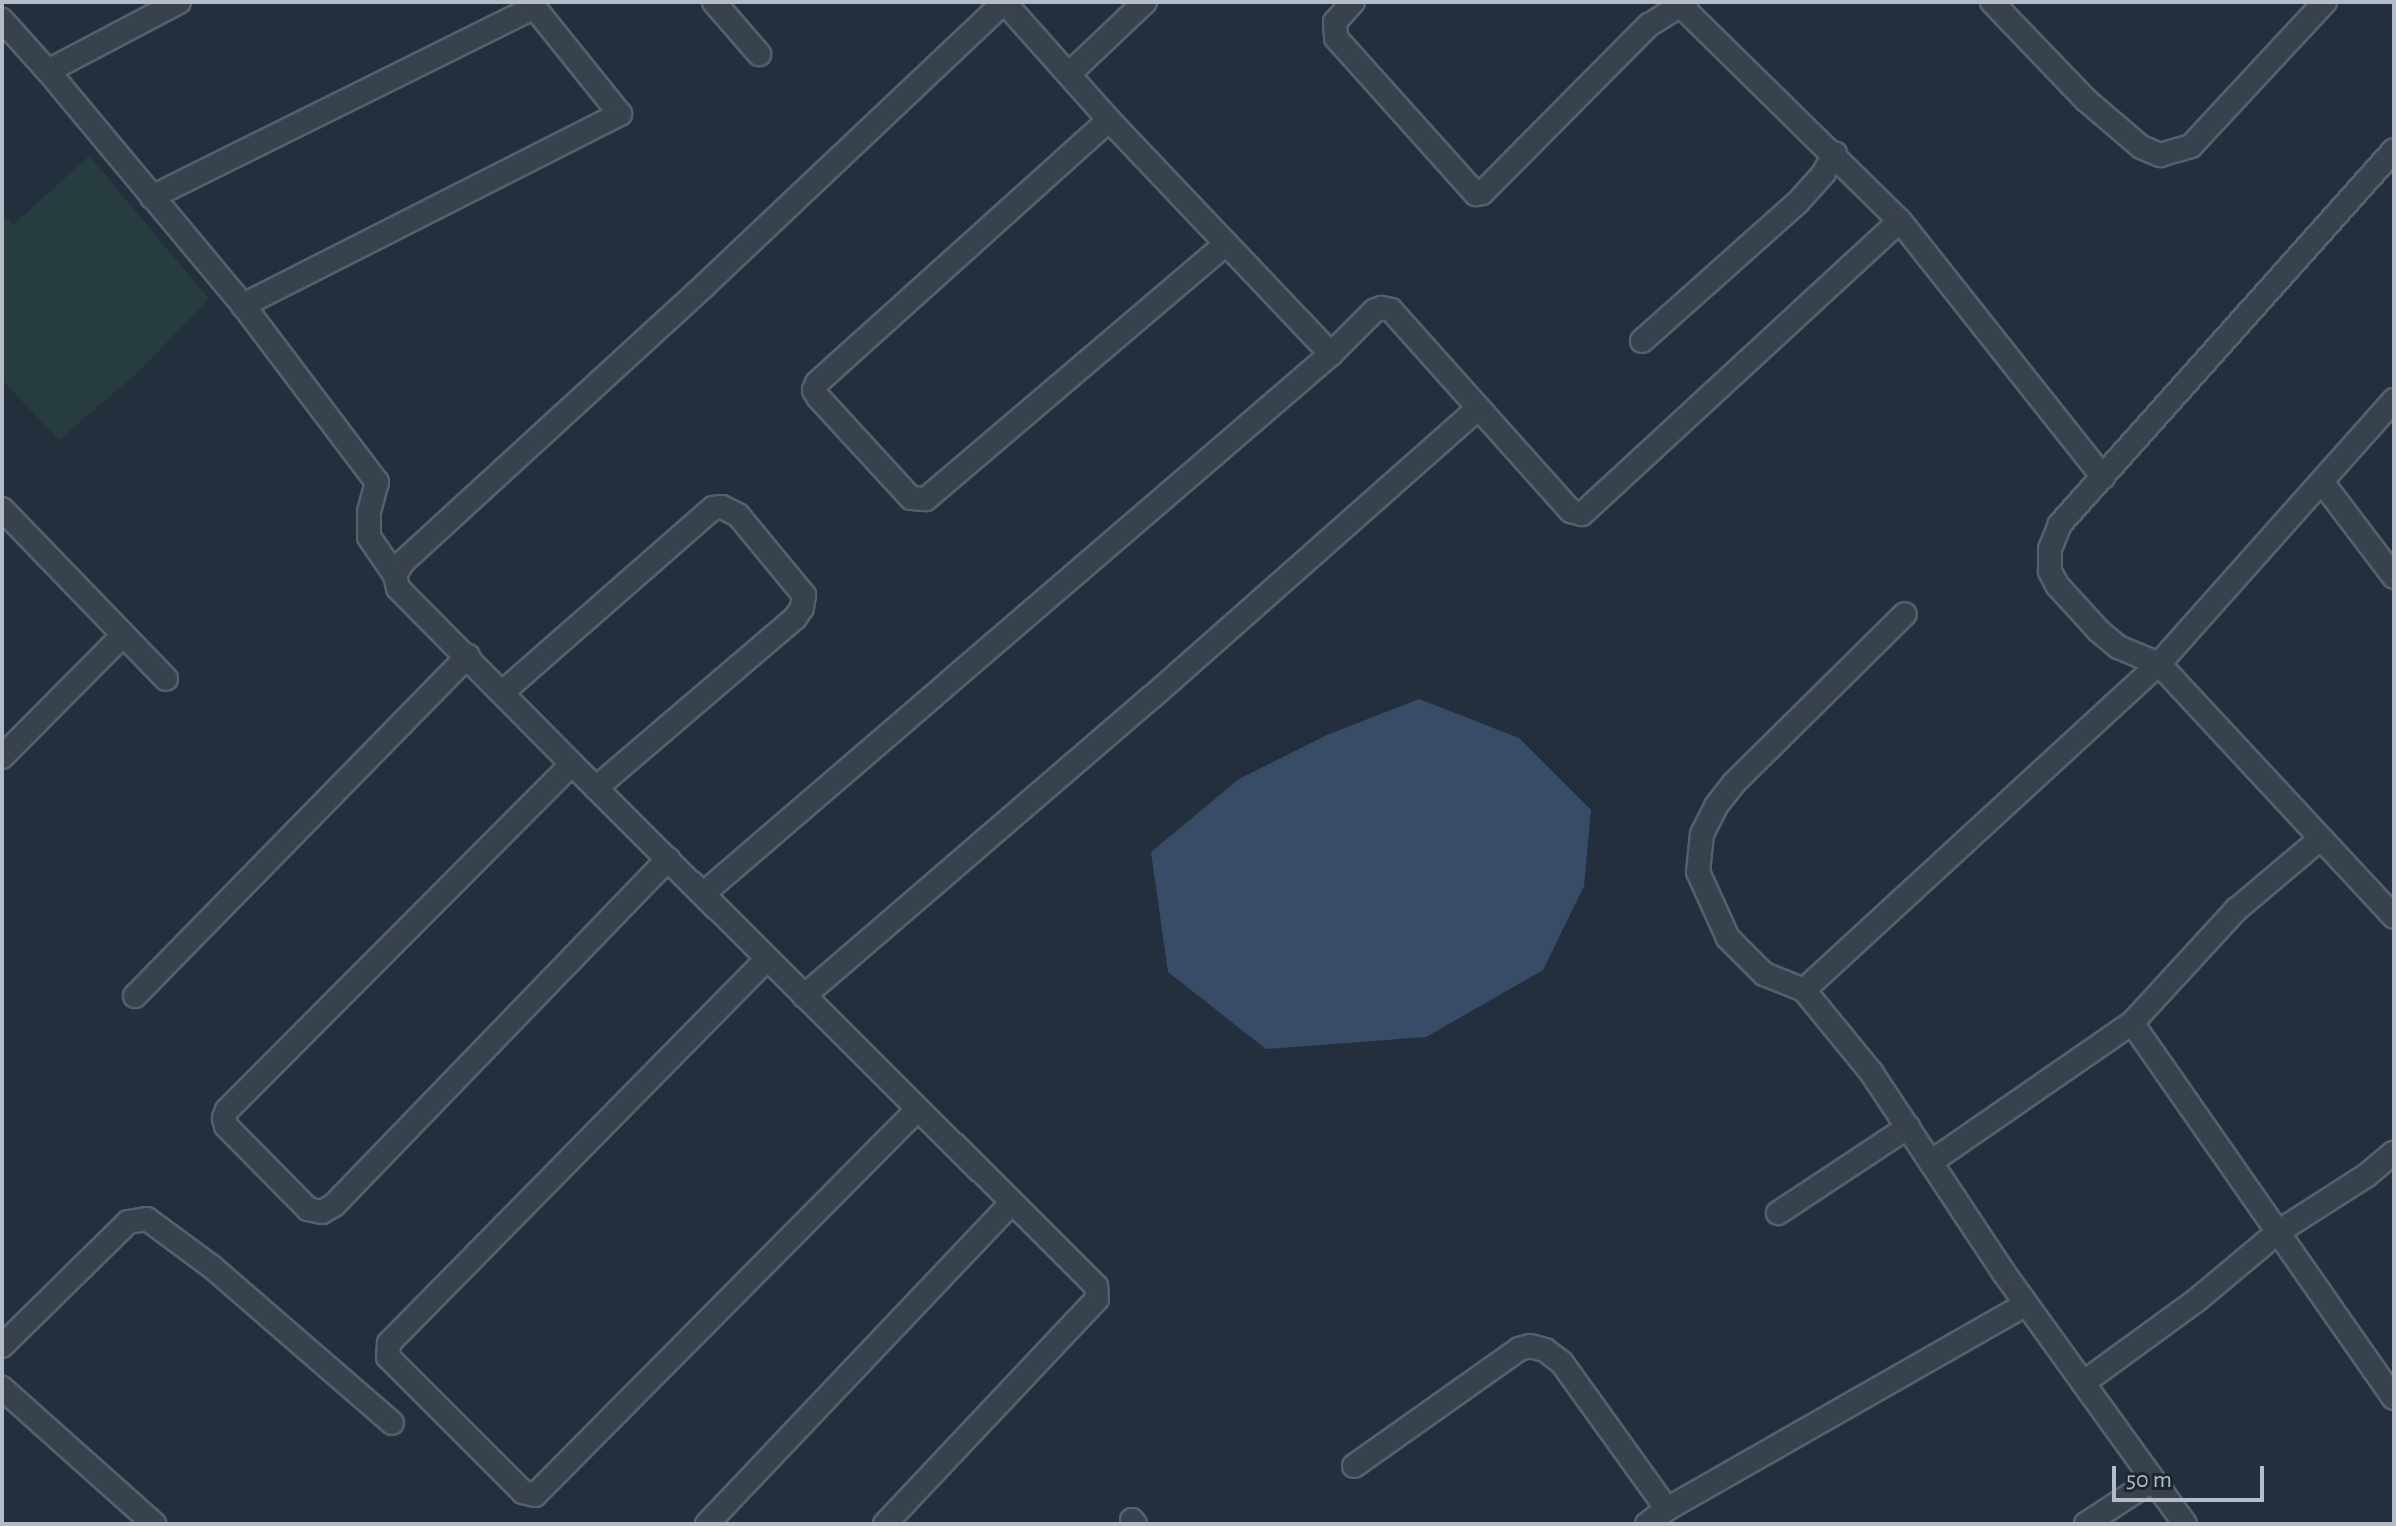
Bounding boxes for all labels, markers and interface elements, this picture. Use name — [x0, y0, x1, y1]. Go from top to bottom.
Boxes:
scale bar — [2116, 1450, 2268, 1500]
text: 50 m — [2126, 1468, 2172, 1492]

